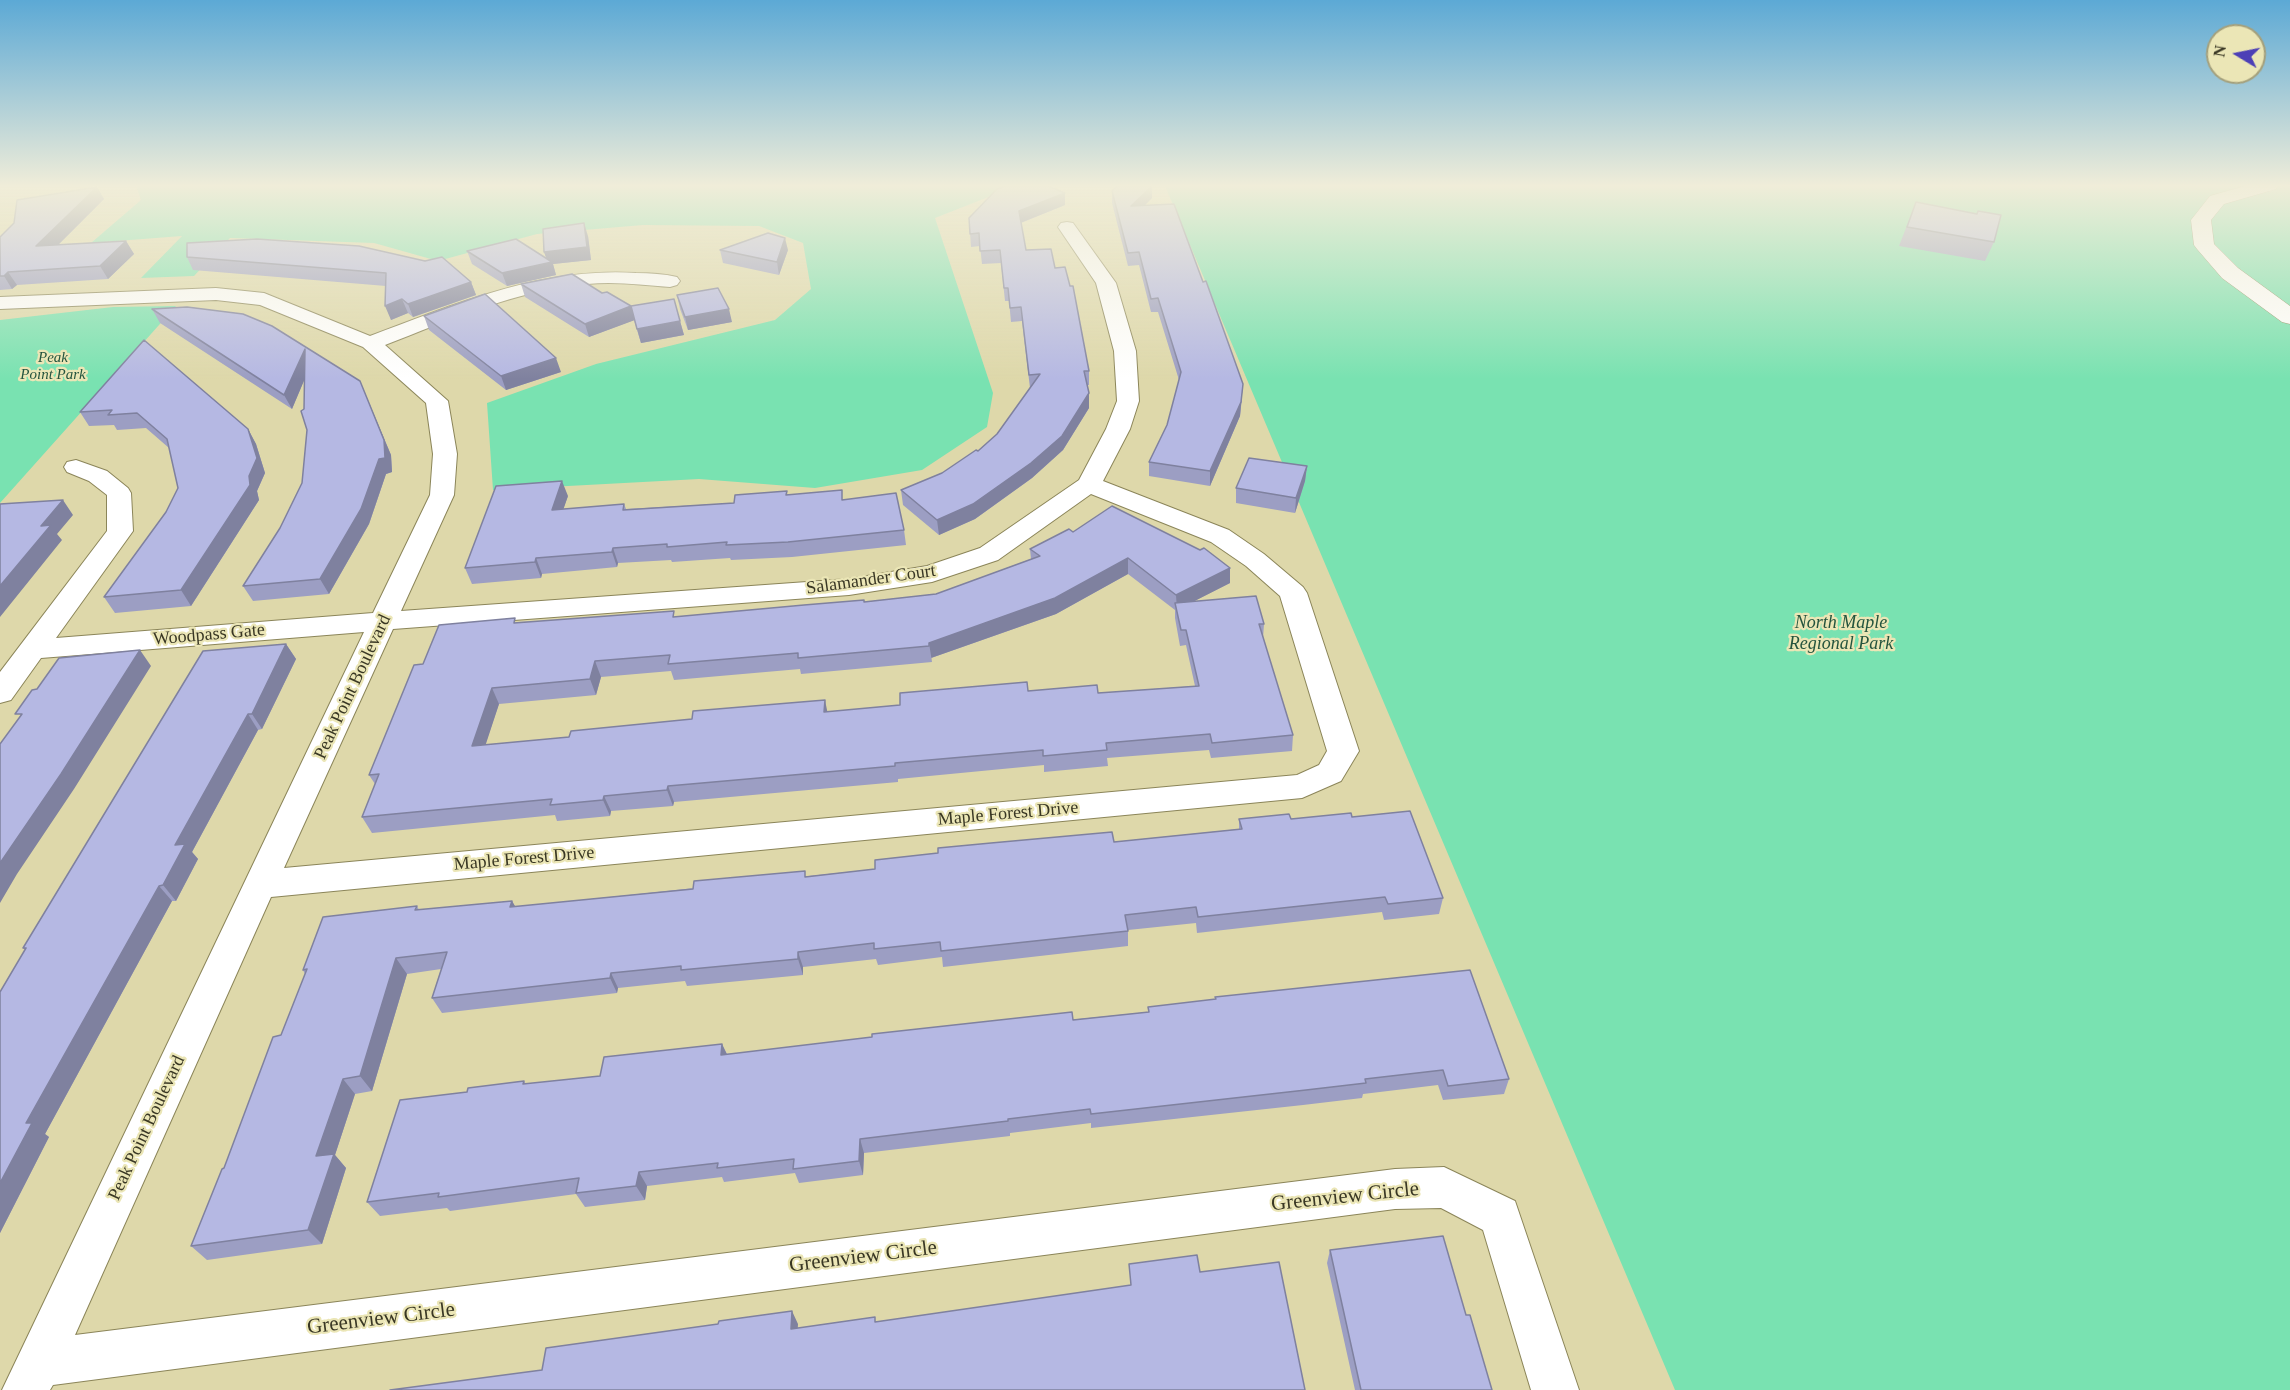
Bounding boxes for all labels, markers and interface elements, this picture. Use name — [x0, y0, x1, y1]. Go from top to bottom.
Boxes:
north arrow — [2206, 24, 2266, 84]
text: N — [2210, 44, 2229, 58]
park label: Peak Point Park — [20, 349, 86, 384]
street label: Salamander Court — [805, 560, 937, 600]
street label: Peak Point Boulevard — [310, 611, 396, 763]
park label: North Maple Regional Park — [1789, 612, 1893, 654]
street label: Woodpass Gate — [152, 619, 266, 651]
street label: Maple Forest Drive — [937, 797, 1079, 831]
street label: Maple Forest Drive — [453, 842, 595, 876]
street label: Peak Point Boulevard — [104, 1052, 190, 1204]
street label: Greenview Circle — [1270, 1177, 1420, 1217]
street label: Greenview Circle — [788, 1235, 938, 1279]
street label: Greenview Circle — [306, 1297, 456, 1341]

